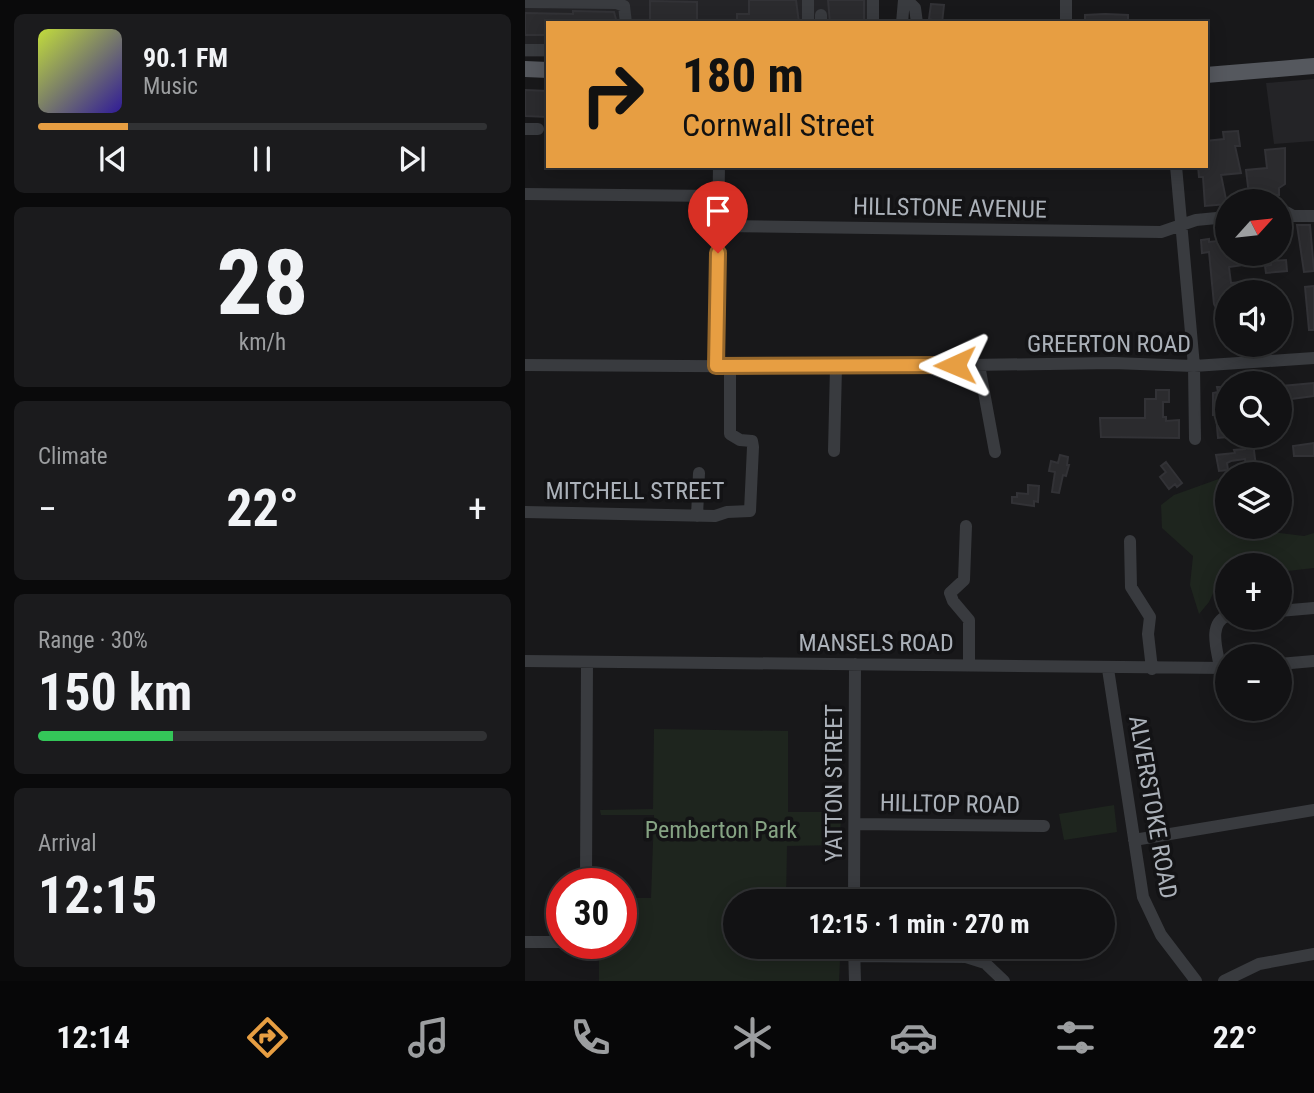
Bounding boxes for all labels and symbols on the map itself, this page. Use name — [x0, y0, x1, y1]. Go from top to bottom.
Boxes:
pin — [688, 181, 748, 253]
north arrow — [1215, 189, 1291, 266]
street label: HILLSTONE AVENUE — [853, 192, 1047, 224]
position arrow — [918, 328, 992, 402]
street label: GREERTON ROAD — [1027, 330, 1191, 358]
street label: MITCHELL STREET — [546, 477, 724, 505]
street label: MANSELS ROAD — [798, 629, 954, 657]
street label: YATTON STREET — [820, 704, 848, 862]
street label: ALVERSTOKE ROAD — [1123, 713, 1183, 901]
street label: HILLTOP ROAD — [880, 789, 1020, 819]
park label: Pemberton Park — [645, 816, 797, 844]
speed limit sign: 30 — [546, 868, 637, 959]

